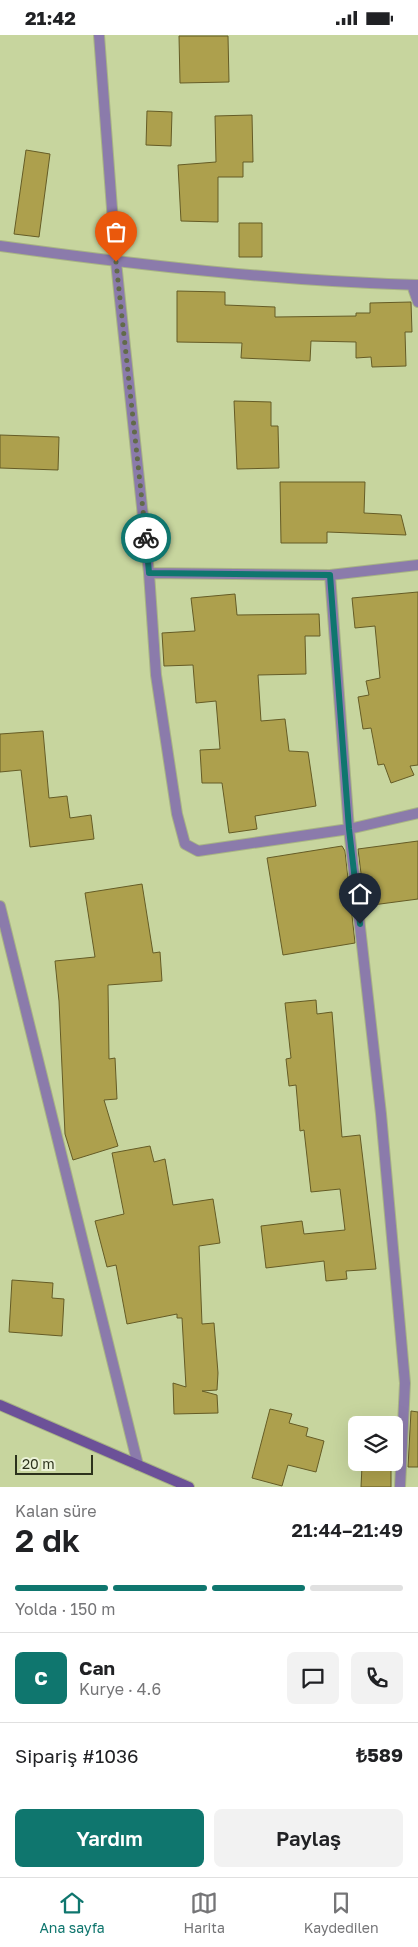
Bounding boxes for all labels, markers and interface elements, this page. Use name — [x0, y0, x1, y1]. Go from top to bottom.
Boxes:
text: 21:42 — [25, 6, 76, 29]
pin — [95, 211, 137, 262]
icon: bag — [102, 218, 130, 246]
courier — [121, 513, 171, 563]
icon: bike — [132, 524, 160, 552]
pin — [339, 873, 381, 924]
icon: home — [346, 880, 374, 908]
map controls — [348, 1416, 403, 1471]
button: layers — [348, 1416, 403, 1471]
scale bar — [15, 1452, 92, 1475]
text: 20 m — [22, 1455, 55, 1472]
text: Kalan süre — [15, 1501, 96, 1521]
text: 21:44–21:49 — [292, 1518, 403, 1541]
text: 2 dk — [15, 1521, 80, 1559]
text: Yolda · 150 m — [15, 1599, 115, 1619]
button: chat — [287, 1652, 339, 1704]
button: phone — [351, 1652, 403, 1704]
text: Can — [79, 1656, 115, 1679]
text: C — [34, 1666, 48, 1689]
text: Kurye · 4.6 — [79, 1679, 161, 1699]
text: ₺589 — [356, 1743, 403, 1766]
text: Sipariş #1036 — [15, 1744, 139, 1767]
button: Yardım — [15, 1809, 204, 1867]
button: Paylaş — [214, 1809, 403, 1867]
tab: Ana sayfa — [39, 1889, 105, 1936]
tab: Harita — [184, 1889, 225, 1936]
tab: Kaydedilen — [304, 1889, 379, 1936]

